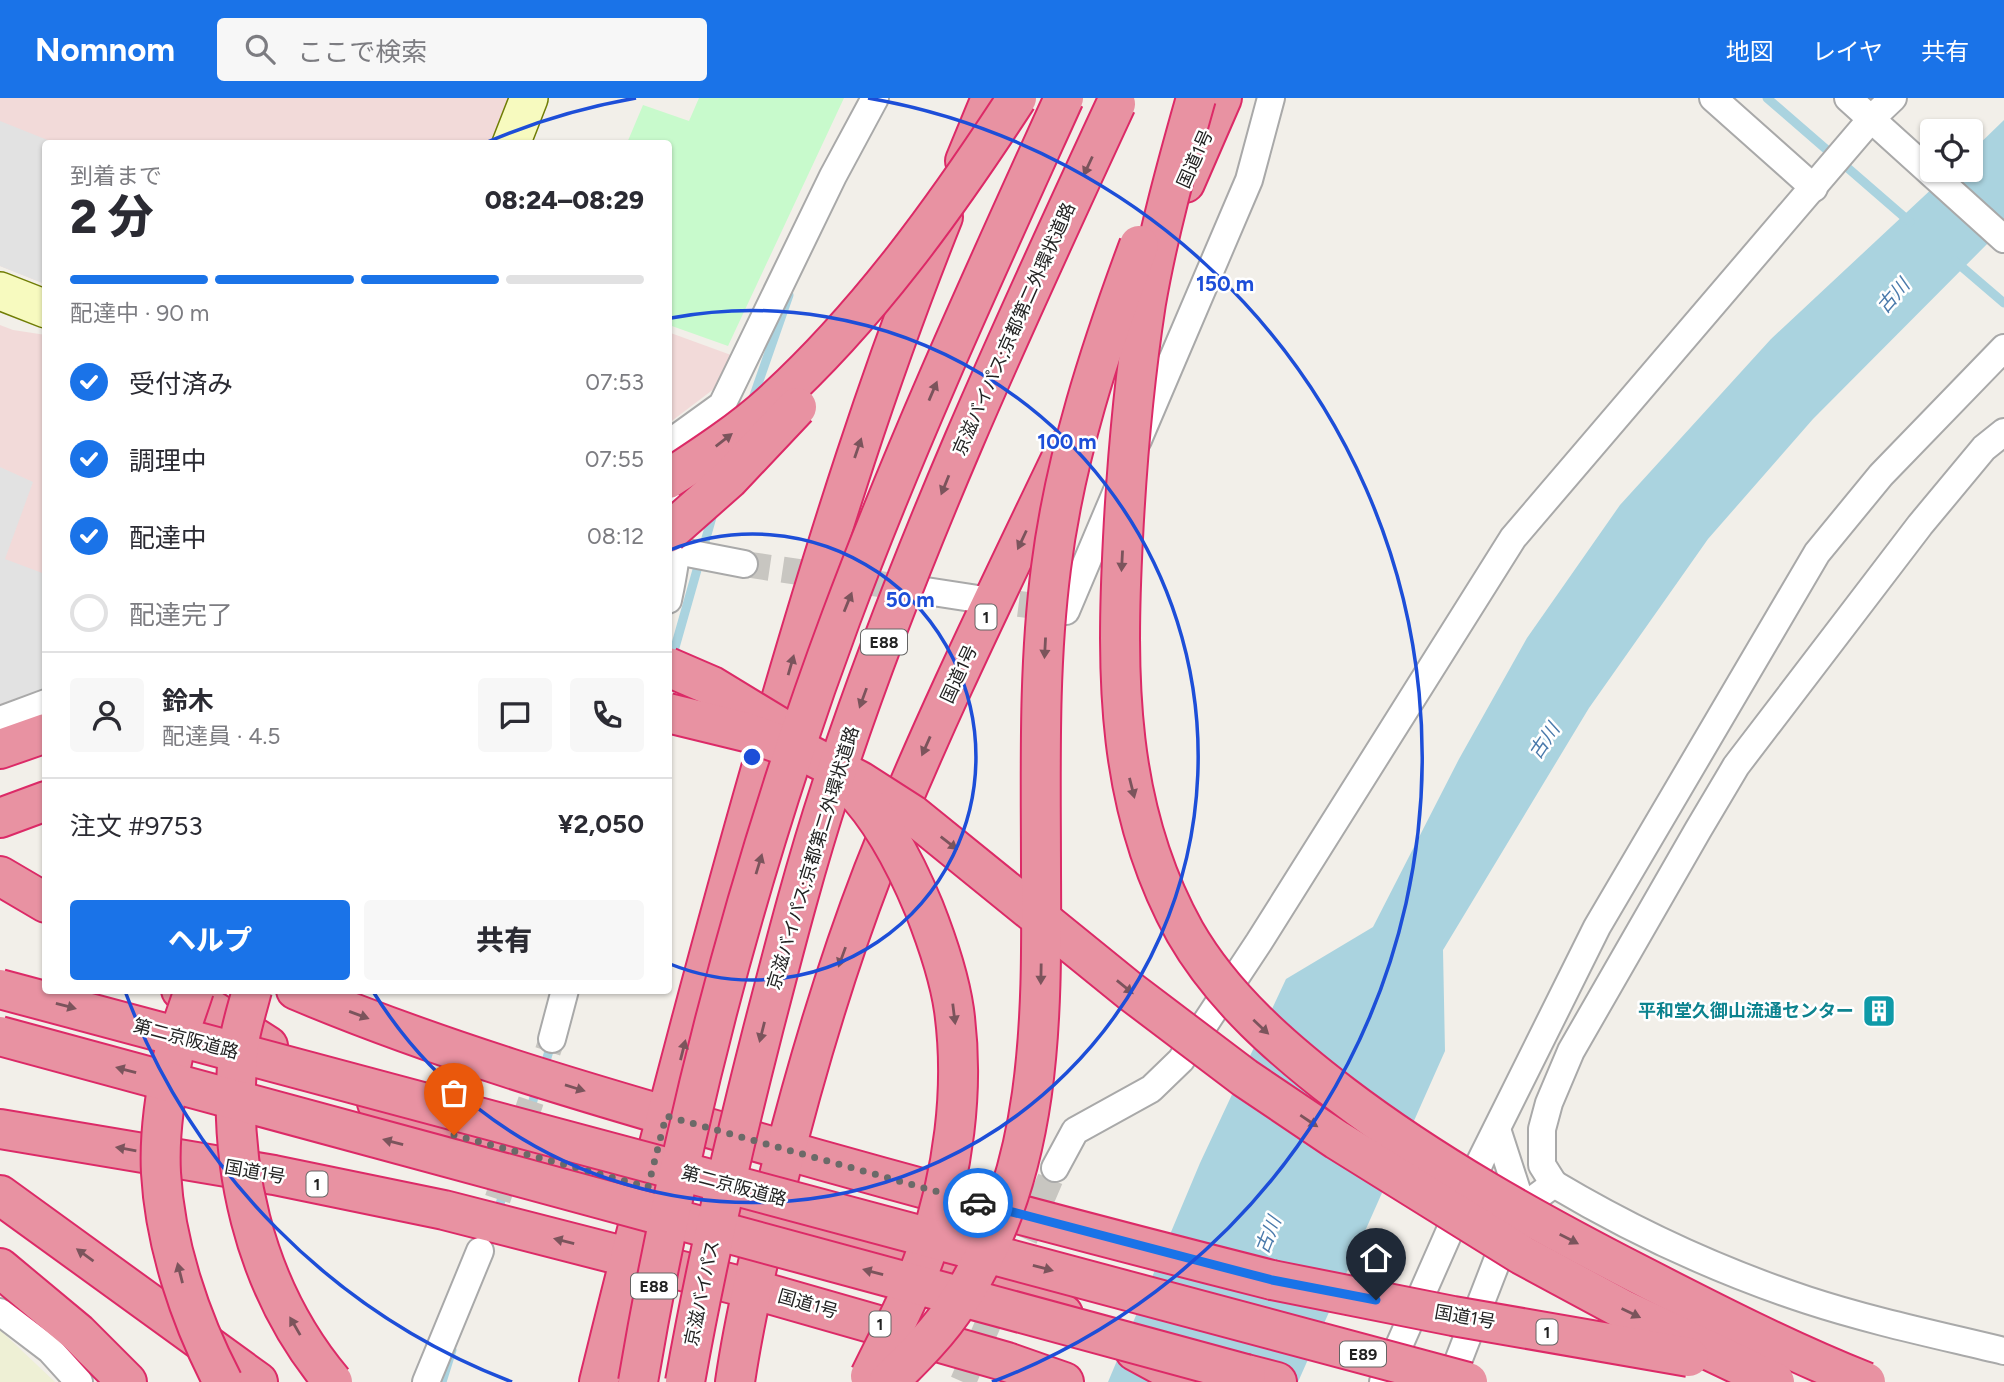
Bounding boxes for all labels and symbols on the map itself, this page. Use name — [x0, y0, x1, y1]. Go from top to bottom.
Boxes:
street label: 国道1号 — [1172, 126, 1218, 192]
one-way arrow — [1082, 155, 1093, 176]
street label: 京滋バイパス;京都第二外環状道路 — [948, 199, 1080, 459]
text: 150 m — [1196, 271, 1254, 296]
water label: 古川 — [1872, 273, 1915, 318]
one-way arrow — [927, 381, 939, 401]
text: 100 m — [1037, 429, 1097, 454]
one-way arrow — [715, 433, 733, 447]
one-way arrow — [853, 437, 864, 458]
one-way arrow — [939, 475, 950, 496]
one-way arrow — [1017, 530, 1028, 550]
one-way arrow — [1116, 551, 1127, 573]
text: 50 m — [885, 587, 935, 612]
one-way arrow — [842, 591, 853, 612]
road number: 1 — [976, 604, 996, 630]
road number: E88 — [861, 629, 907, 654]
one-way arrow — [1039, 638, 1050, 660]
street label: 国道1号 — [936, 642, 982, 706]
one-way arrow — [786, 655, 796, 676]
one-way arrow — [858, 687, 869, 708]
water label: 古川 — [1524, 717, 1565, 763]
street label: 京滋バイパス;京都第二外環状道路 — [762, 724, 864, 992]
one-way arrow — [920, 736, 932, 756]
centre of rings — [740, 745, 764, 769]
one-way arrow — [1127, 777, 1138, 799]
one-way arrow — [940, 836, 958, 850]
one-way arrow — [755, 853, 765, 874]
one-way arrow — [836, 947, 847, 968]
one-way arrow — [1035, 963, 1047, 985]
one-way arrow — [1116, 980, 1134, 995]
building icon: 平和堂久御山流通センター — [1860, 992, 1898, 1030]
place label: 平和堂久御山流通センター — [1638, 1000, 1854, 1022]
one-way arrow — [56, 1002, 77, 1012]
one-way arrow — [948, 1003, 959, 1025]
one-way arrow — [349, 1010, 370, 1021]
street label: 第二京阪道路 — [131, 1014, 241, 1064]
one-way arrow — [1252, 1019, 1269, 1035]
one-way arrow — [756, 1021, 767, 1043]
one-way arrow — [678, 1038, 689, 1060]
pin — [424, 1063, 484, 1135]
one-way arrow — [115, 1064, 137, 1075]
one-way arrow — [565, 1084, 586, 1094]
one-way arrow — [1300, 1114, 1318, 1128]
one-way arrow — [382, 1136, 404, 1147]
one-way arrow — [114, 1143, 136, 1154]
street label: 国道1号 — [223, 1156, 287, 1188]
street label: 第二京阪道路 — [679, 1161, 789, 1211]
courier — [943, 1168, 1013, 1238]
road number: 1 — [306, 1172, 328, 1196]
water label: 古川 — [1250, 1211, 1287, 1257]
pin — [1346, 1228, 1406, 1300]
one-way arrow — [1559, 1233, 1579, 1244]
one-way arrow — [553, 1235, 575, 1246]
street label: 京滋バイパス — [680, 1238, 724, 1348]
one-way arrow — [76, 1248, 94, 1262]
one-way arrow — [175, 1262, 185, 1283]
one-way arrow — [1032, 1263, 1054, 1274]
one-way arrow — [862, 1266, 884, 1277]
road number: E88 — [631, 1274, 677, 1298]
street label: 国道1号 — [775, 1285, 841, 1323]
street label: 国道1号 — [1433, 1301, 1497, 1333]
one-way arrow — [1620, 1307, 1641, 1319]
road number: 1 — [870, 1312, 890, 1336]
one-way arrow — [289, 1316, 301, 1335]
road number: 1 — [1536, 1320, 1558, 1344]
road number: E89 — [1340, 1342, 1386, 1366]

